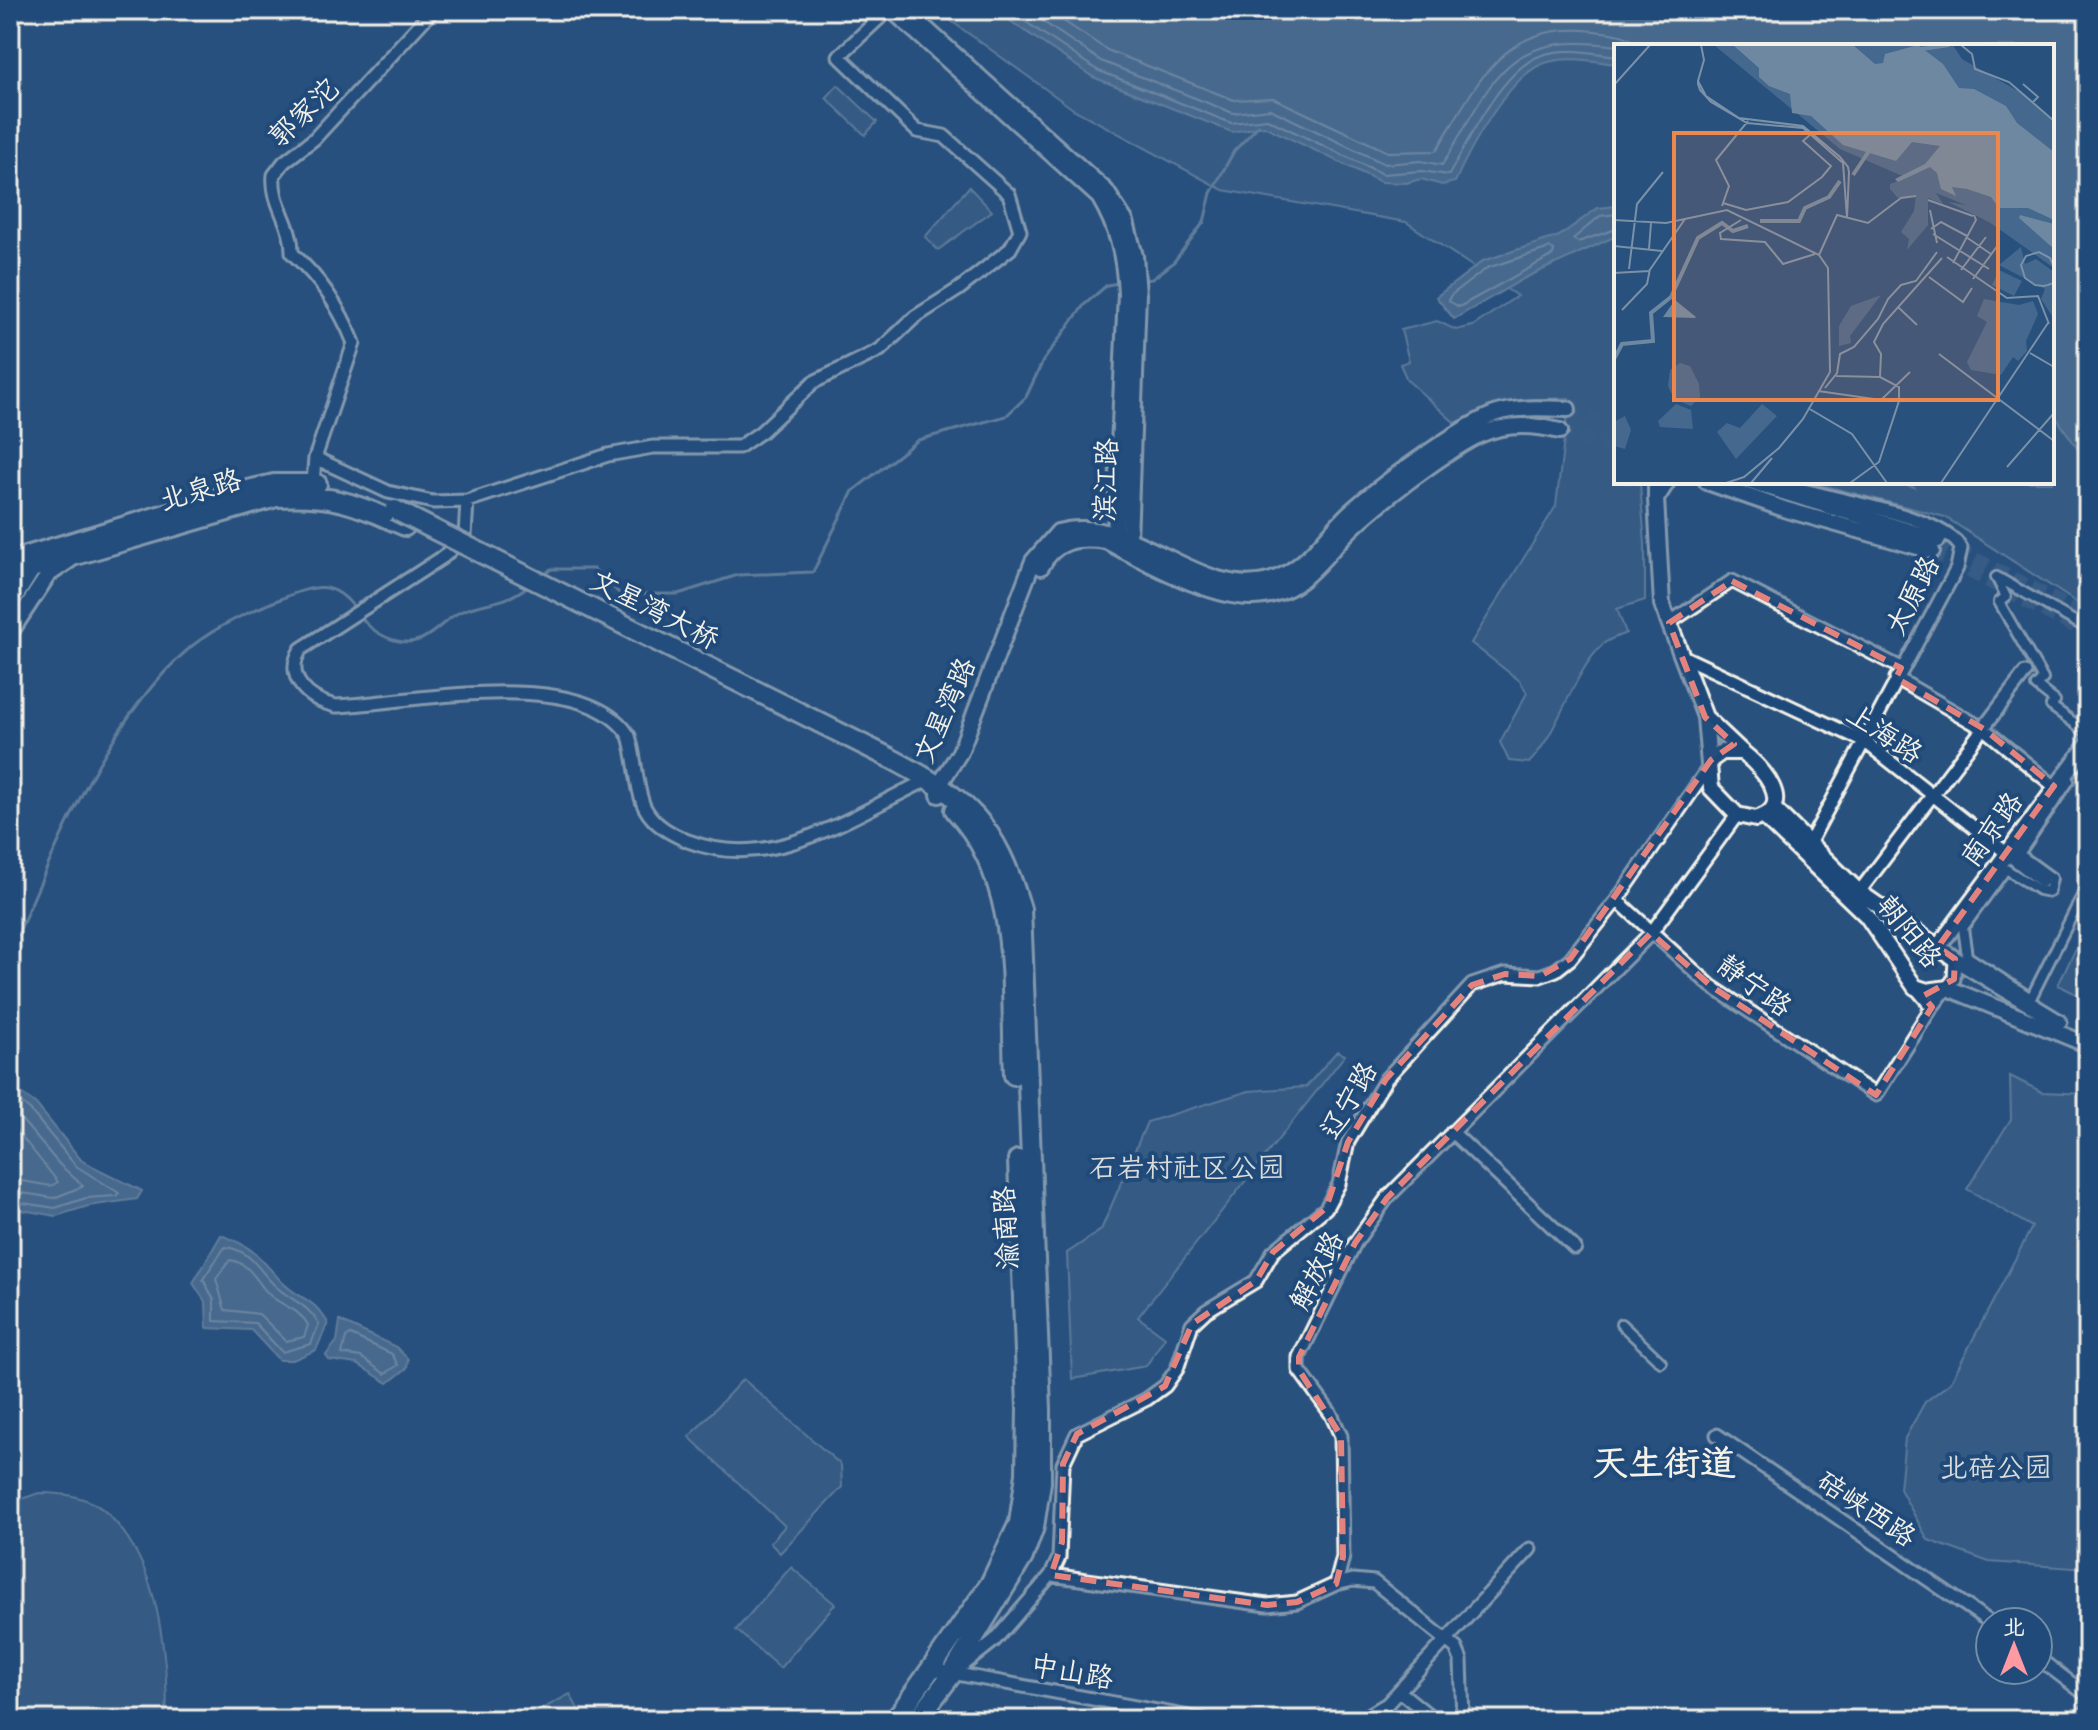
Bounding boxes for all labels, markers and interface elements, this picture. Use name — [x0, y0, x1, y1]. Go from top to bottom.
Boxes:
inset map — [1614, 44, 2054, 484]
street label: 郭家沱 — [256, 66, 351, 159]
street label: 滨江路 — [1080, 437, 1131, 523]
street label: 北泉路 — [153, 454, 247, 525]
street label: 太原路 — [1872, 547, 1953, 644]
street label: 文星湾大桥 — [581, 556, 728, 663]
street label: 文星湾路 — [899, 649, 990, 771]
street label: 上海路 — [1836, 690, 1933, 777]
street label: 南京路 — [1947, 781, 2036, 878]
street label: 朝阳路 — [1864, 883, 1955, 979]
street label: 静宁路 — [1706, 941, 1803, 1030]
street label: 辽宁路 — [1306, 1052, 1391, 1149]
park label: 石岩村社区公园 — [1089, 1143, 1285, 1192]
street label: 渝南路 — [979, 1185, 1032, 1271]
street label: 解放路 — [1276, 1222, 1357, 1319]
district label: 天生街道 — [1592, 1431, 1736, 1495]
park label: 北碚公园 — [1940, 1443, 2052, 1492]
street label: 碚峡西路 — [1807, 1457, 1927, 1560]
north arrow — [1974, 1606, 2054, 1686]
text: 北 — [2003, 1607, 2025, 1646]
street label: 中山路 — [1026, 1640, 1118, 1703]

